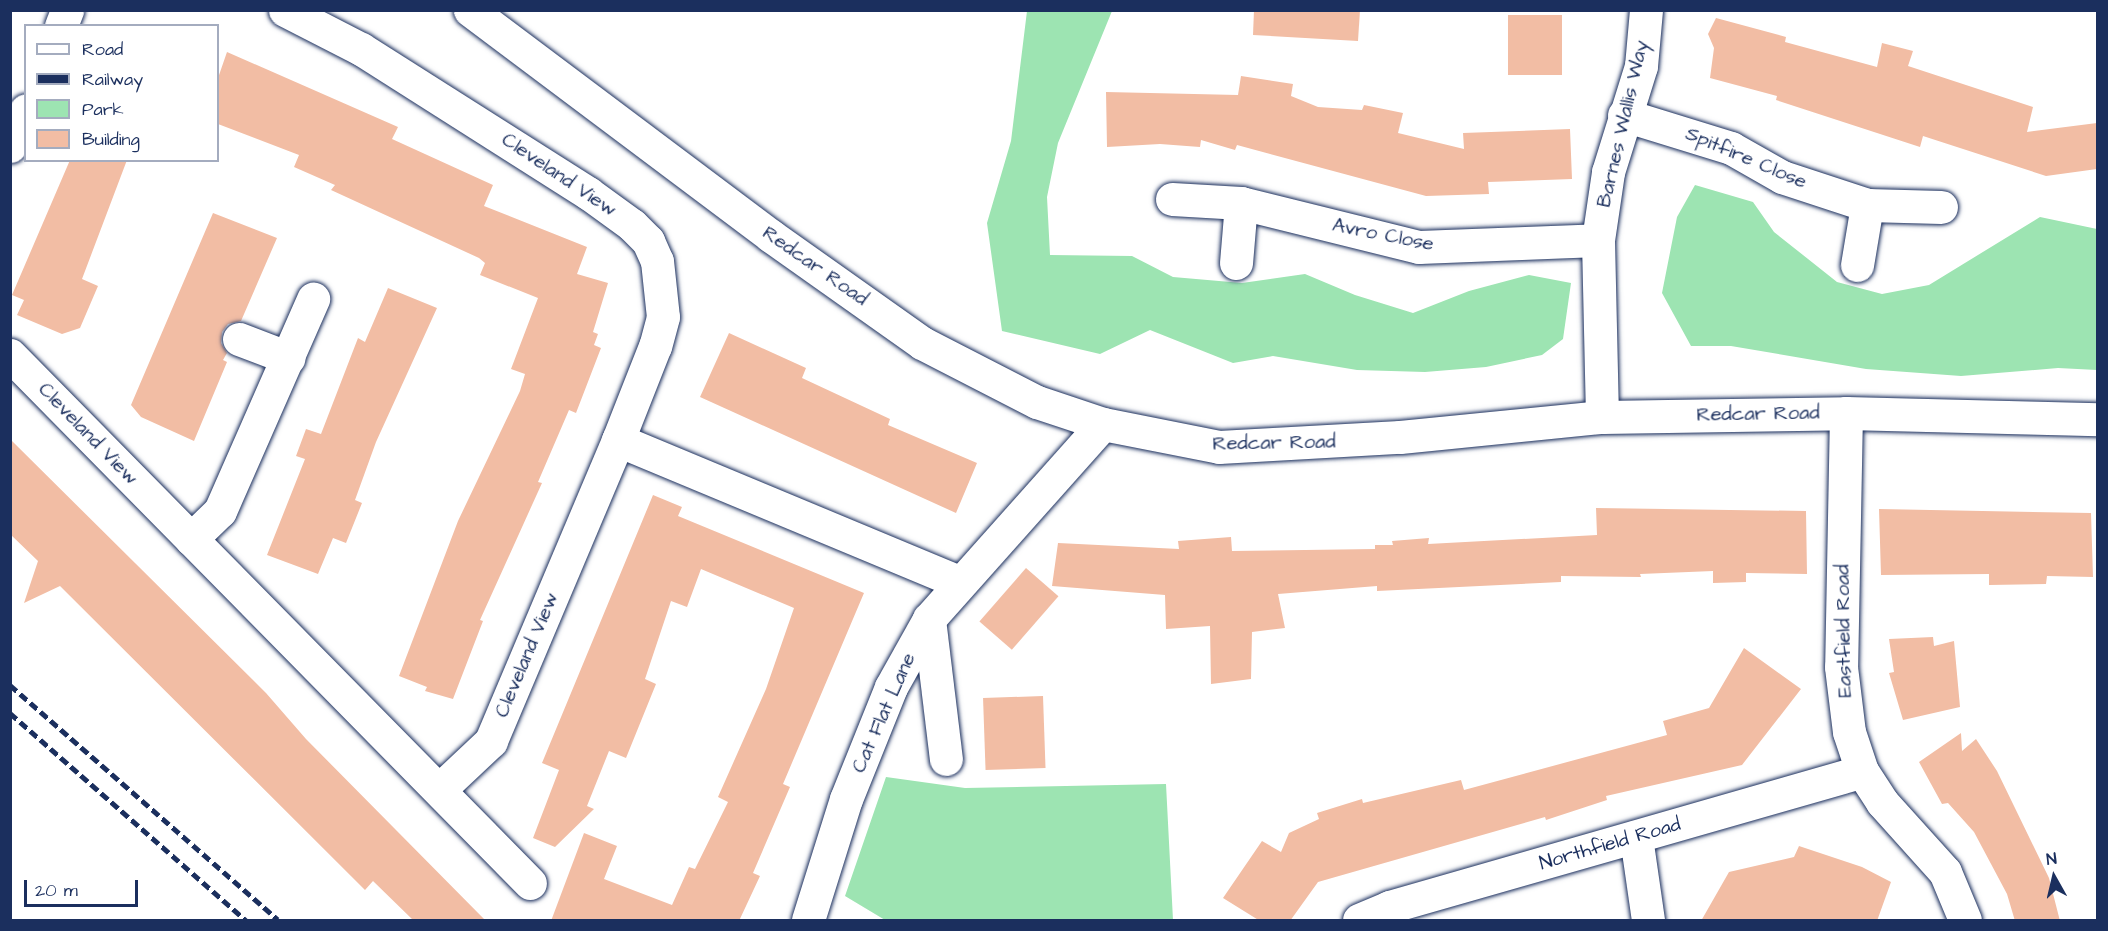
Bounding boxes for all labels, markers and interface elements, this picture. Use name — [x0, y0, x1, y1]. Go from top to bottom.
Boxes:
legend — [24, 24, 219, 162]
text: Road — [82, 37, 123, 62]
street label: Barnes Wallis Way — [1592, 38, 1654, 210]
text: Railway — [82, 67, 143, 92]
text: Park — [82, 97, 124, 122]
street label: Spitfire Close — [1682, 122, 1810, 194]
text: Building — [82, 127, 140, 152]
street label: Cleveland View — [497, 128, 621, 222]
street label: Avro Close — [1330, 213, 1436, 257]
street label: Redcar Road — [758, 221, 872, 311]
street label: Cleveland View — [33, 378, 143, 490]
street label: Redcar Road — [1696, 401, 1820, 427]
street label: Redcar Road — [1212, 430, 1336, 456]
street label: Eastfield Road — [1831, 564, 1857, 698]
street label: Cleveland View — [490, 589, 564, 721]
street label: Cat Flat Lane — [847, 649, 921, 777]
street label: Northfield Road — [1537, 812, 1683, 876]
north arrow — [2024, 847, 2084, 907]
text: N — [2045, 848, 2058, 871]
scale bar — [27, 868, 141, 906]
text: 20 m — [35, 878, 78, 903]

